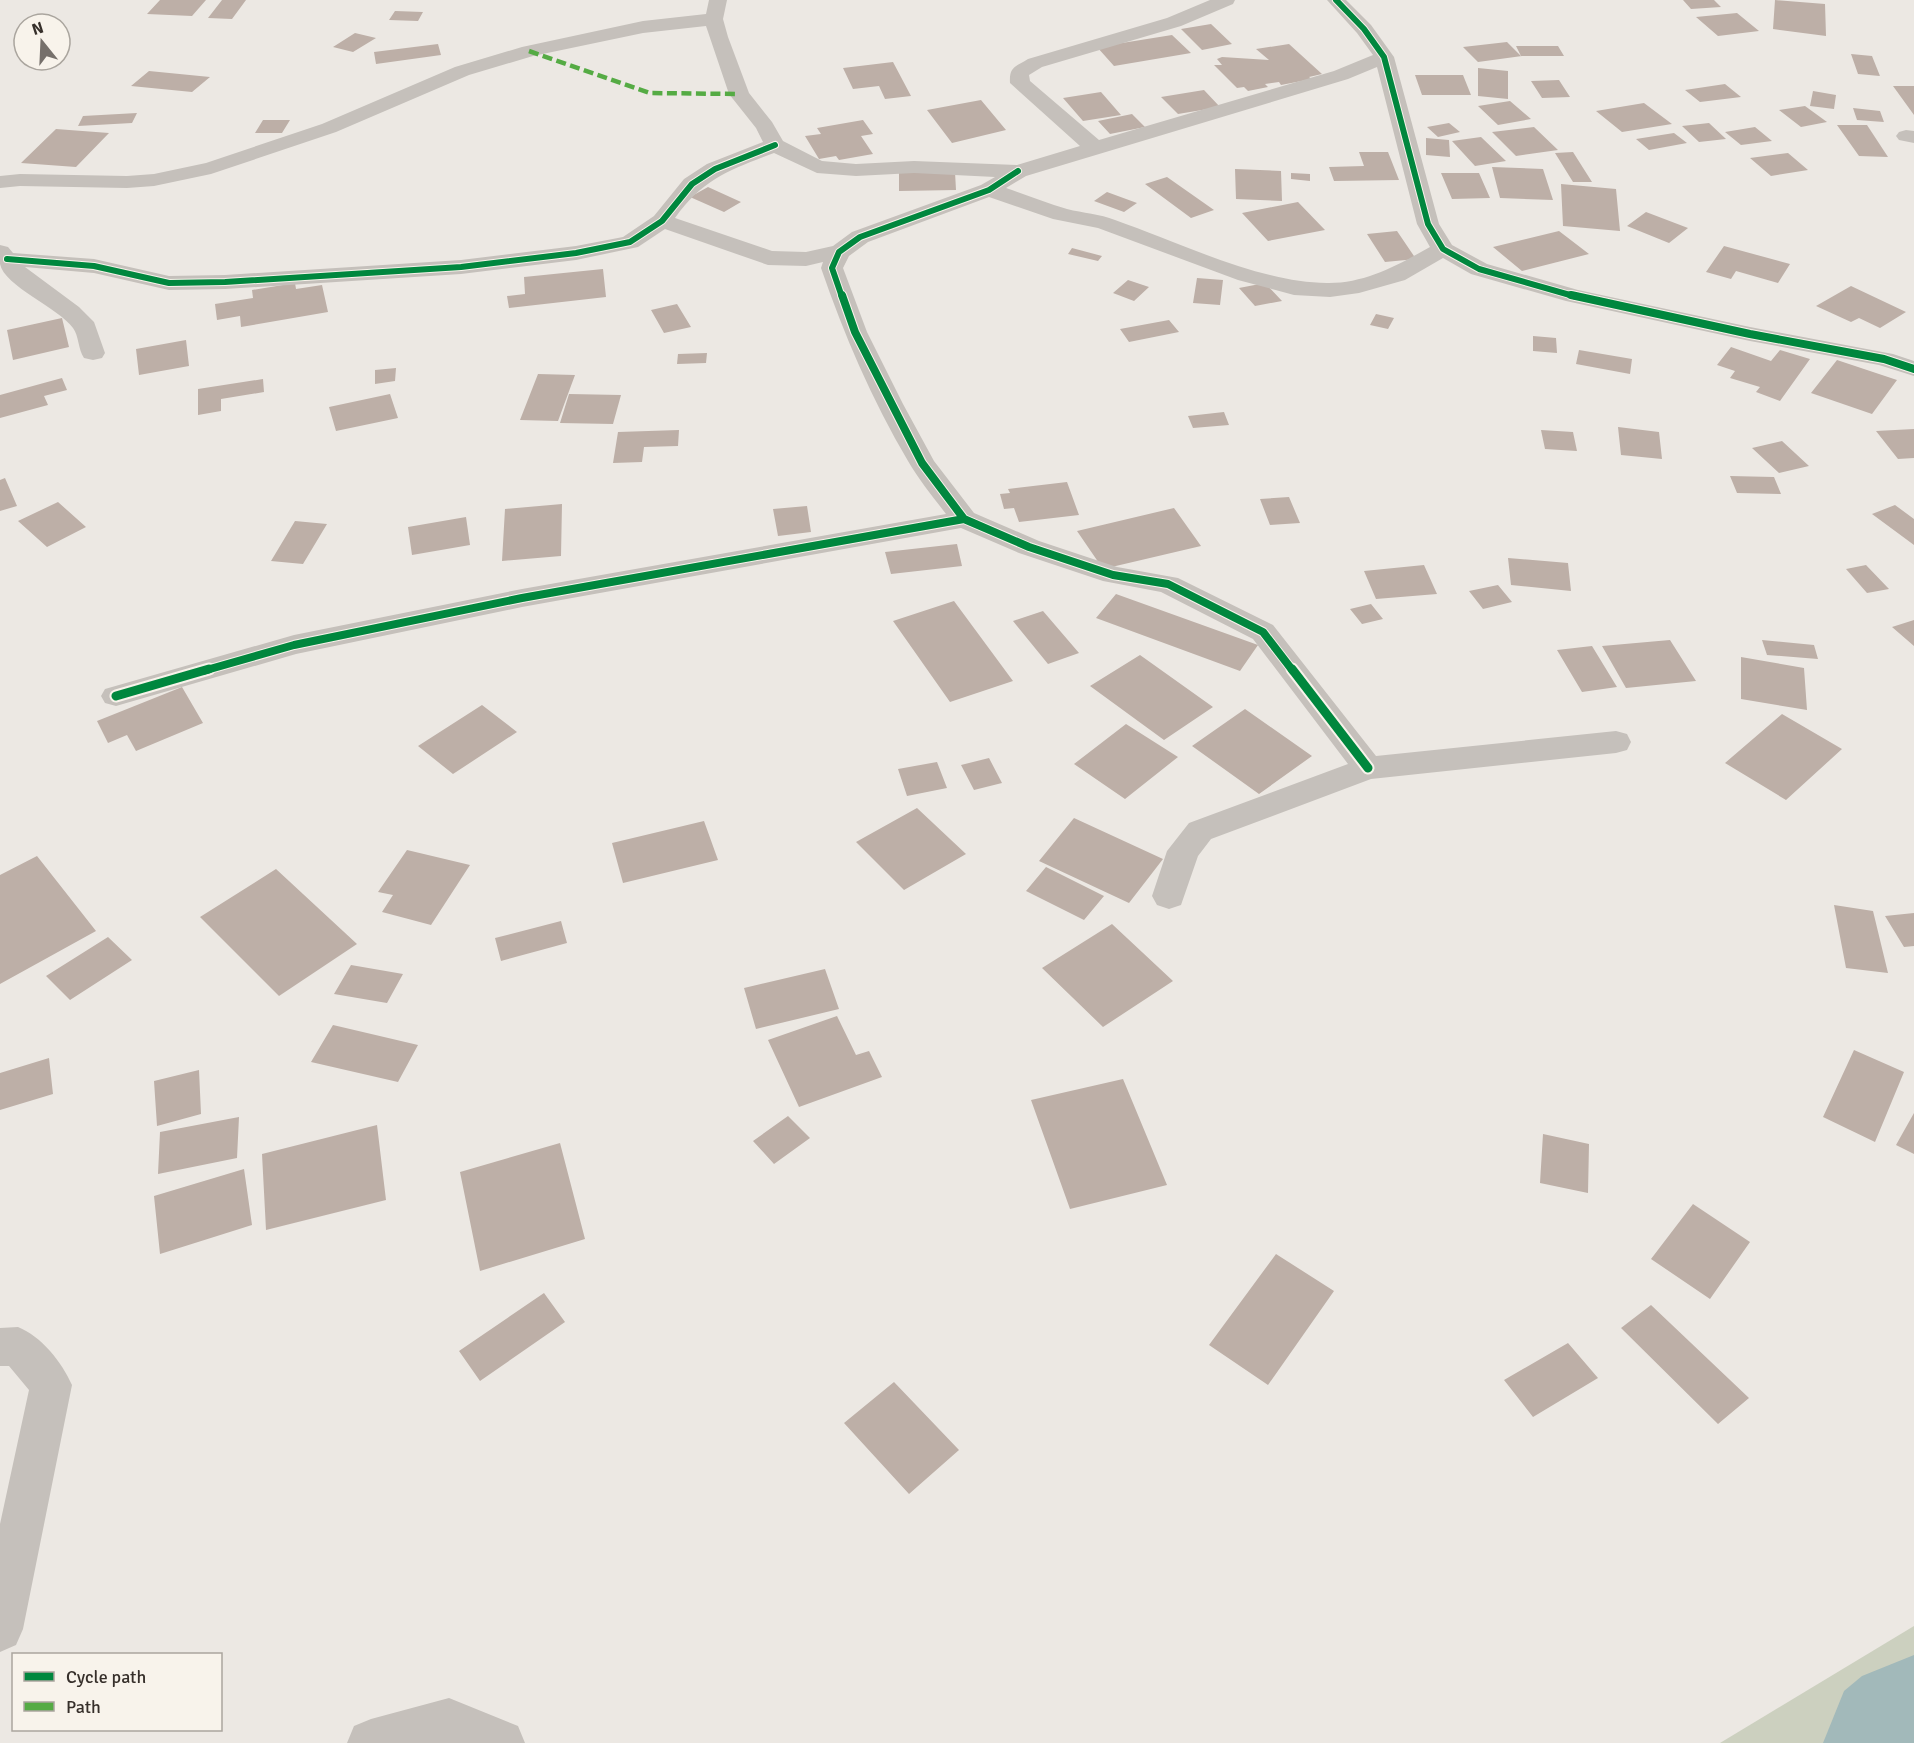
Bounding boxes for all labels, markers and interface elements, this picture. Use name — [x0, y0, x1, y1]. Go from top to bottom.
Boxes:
north arrow — [12, 12, 72, 72]
text: N — [29, 17, 46, 40]
legend — [12, 1653, 222, 1731]
text: Cycle path — [66, 1666, 146, 1688]
text: Path — [66, 1696, 101, 1718]

